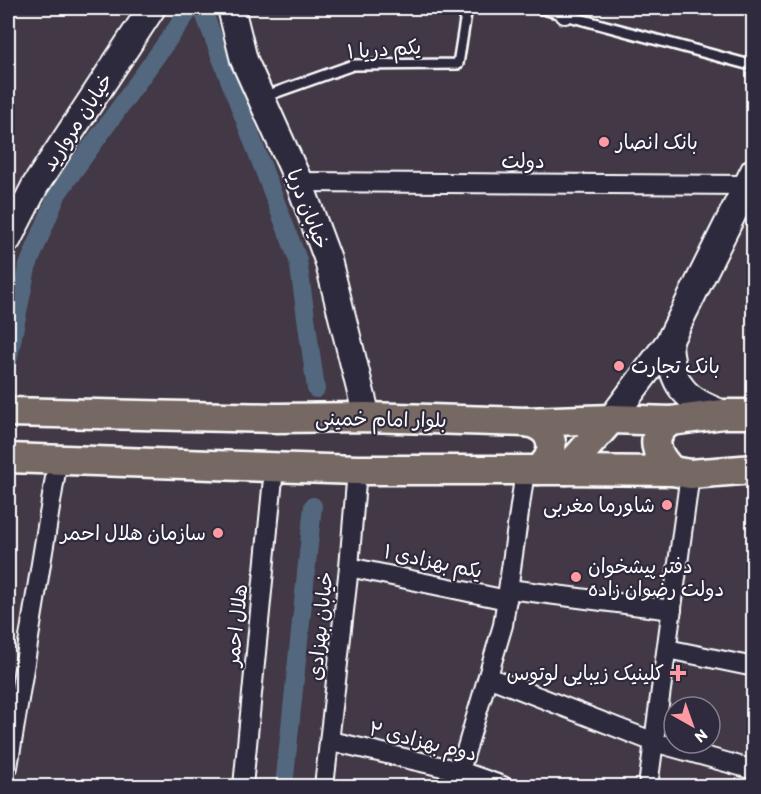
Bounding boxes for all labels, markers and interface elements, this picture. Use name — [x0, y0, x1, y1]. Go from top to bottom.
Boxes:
street label: یکم دریا ۱ — [346, 34, 422, 67]
street label: خیابان مروارید — [36, 68, 118, 176]
place label: بانک انصار — [614, 130, 698, 154]
marker: بانک انصار — [597, 135, 611, 149]
street label: دولت — [501, 149, 545, 173]
street label: خیابان دریا — [282, 166, 334, 252]
place label: بانک تجارت — [631, 354, 720, 378]
marker: بانک تجارت — [612, 359, 626, 373]
street label: بلوار امام خمینی — [315, 406, 447, 435]
place label: شاورما مغربی — [543, 493, 655, 518]
marker: شاورما مغربی — [660, 498, 674, 512]
place label: سازمان هلال احمر — [59, 521, 206, 545]
marker: سازمان هلال احمر — [211, 526, 225, 540]
street label: یکم بهزادی ۱ — [381, 539, 484, 586]
place label: دفتر پیشخوان دولت رضوان زاده — [588, 554, 724, 601]
street label: خیابان بهزادی — [302, 570, 338, 682]
marker: دفتر پیشخوان دولت رضوان زاده — [569, 570, 583, 584]
street label: هلال احمر — [220, 583, 252, 669]
place label: کلینیک زیبایی لوتوس — [506, 661, 664, 687]
marker: کلینیک زیبایی لوتوس — [669, 664, 687, 682]
north arrow — [662, 695, 722, 755]
street label: دوم بهزادی ۲ — [366, 716, 479, 770]
text: N — [691, 725, 712, 747]

